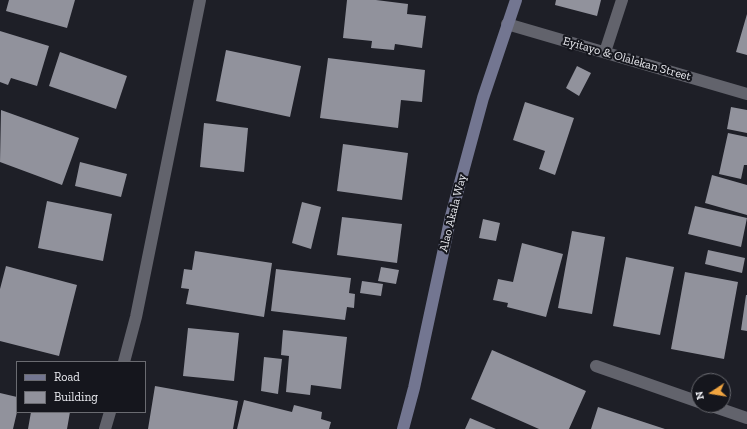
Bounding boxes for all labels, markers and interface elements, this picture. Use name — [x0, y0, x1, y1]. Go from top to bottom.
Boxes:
street label: Eyitayo & Olalekan Street — [561, 34, 693, 84]
street label: Alao Akala Way — [436, 173, 470, 253]
legend — [16, 361, 146, 413]
text: Road — [54, 370, 80, 384]
north arrow — [691, 373, 731, 413]
text: Building — [54, 390, 98, 404]
text: N — [693, 390, 707, 401]

